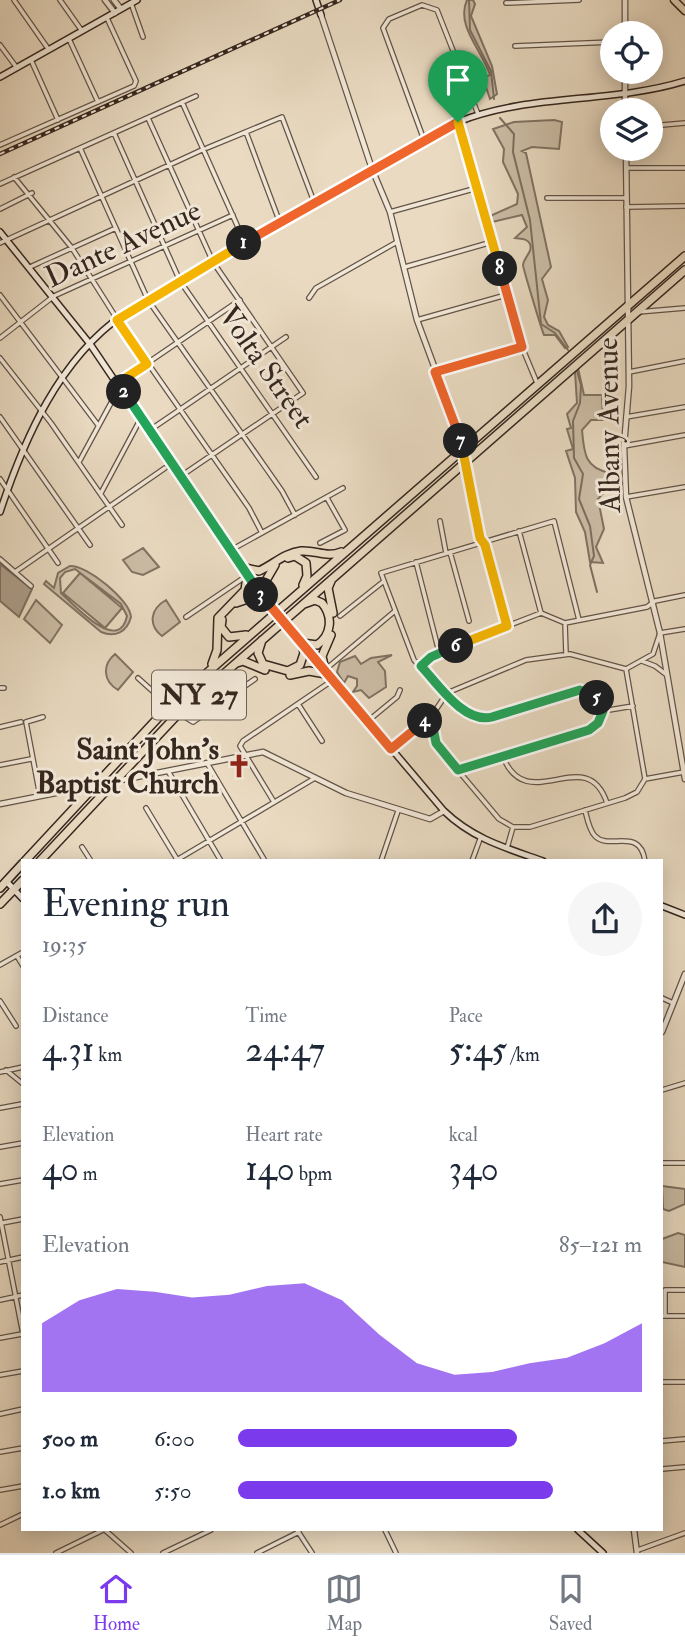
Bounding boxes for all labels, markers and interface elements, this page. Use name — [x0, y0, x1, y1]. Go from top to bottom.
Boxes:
map controls — [600, 21, 663, 161]
button: locate — [600, 21, 663, 84]
pin — [428, 50, 488, 122]
icon: arrive — [439, 61, 477, 99]
button: layers — [600, 98, 663, 161]
street label: Dante Avenue — [39, 192, 207, 296]
pin: 1 — [226, 226, 262, 260]
text: 1 — [240, 230, 247, 254]
pin: 8 — [482, 252, 518, 286]
text: 8 — [495, 256, 504, 280]
street label: Volta Street — [210, 299, 322, 436]
street label: Albany Avenue — [589, 337, 629, 514]
pin: 2 — [106, 374, 142, 410]
text: 2 — [119, 379, 128, 403]
pin: 7 — [444, 424, 478, 458]
text: 7 — [456, 428, 465, 452]
pin: 3 — [244, 578, 278, 612]
text: 3 — [257, 582, 264, 606]
pin: 6 — [438, 628, 474, 664]
text: 6 — [451, 633, 460, 657]
road number: NY 27 — [152, 670, 246, 720]
pin: 5 — [580, 680, 614, 716]
text: 5 — [592, 685, 601, 709]
pin: 4 — [408, 704, 442, 738]
text: 4 — [419, 708, 430, 732]
place label: Saint John's Baptist Church — [36, 731, 219, 802]
church icon: Saint John's Baptist Church — [225, 752, 253, 780]
text: Evening run — [42, 880, 230, 928]
button: share — [568, 882, 642, 956]
text: 19:35 — [42, 930, 87, 959]
text: Distance — [42, 1004, 108, 1028]
text: Time — [245, 1004, 287, 1028]
text: Pace — [449, 1004, 483, 1028]
text: 4.31 — [42, 1028, 94, 1072]
text: 24:47 — [245, 1028, 325, 1072]
text: 5:45 — [449, 1028, 507, 1072]
text: km — [94, 1043, 122, 1067]
text: /km — [507, 1043, 540, 1067]
text: Elevation — [42, 1123, 114, 1147]
text: Heart rate — [245, 1123, 323, 1147]
text: kcal — [449, 1123, 478, 1147]
text: 40 — [42, 1147, 79, 1191]
text: 140 — [245, 1147, 295, 1191]
text: 340 — [449, 1147, 499, 1191]
text: m — [79, 1162, 98, 1186]
text: bpm — [295, 1162, 332, 1186]
text: Elevation — [42, 1230, 130, 1259]
text: 85–121 m — [559, 1230, 642, 1259]
text: 500 m — [42, 1424, 98, 1453]
text: 6:00 — [154, 1424, 195, 1453]
text: 1.0 km — [42, 1476, 100, 1505]
text: 5:50 — [154, 1476, 192, 1505]
tab: Home — [93, 1570, 140, 1636]
tab: Map — [325, 1570, 363, 1636]
tab: Saved — [549, 1570, 592, 1636]

